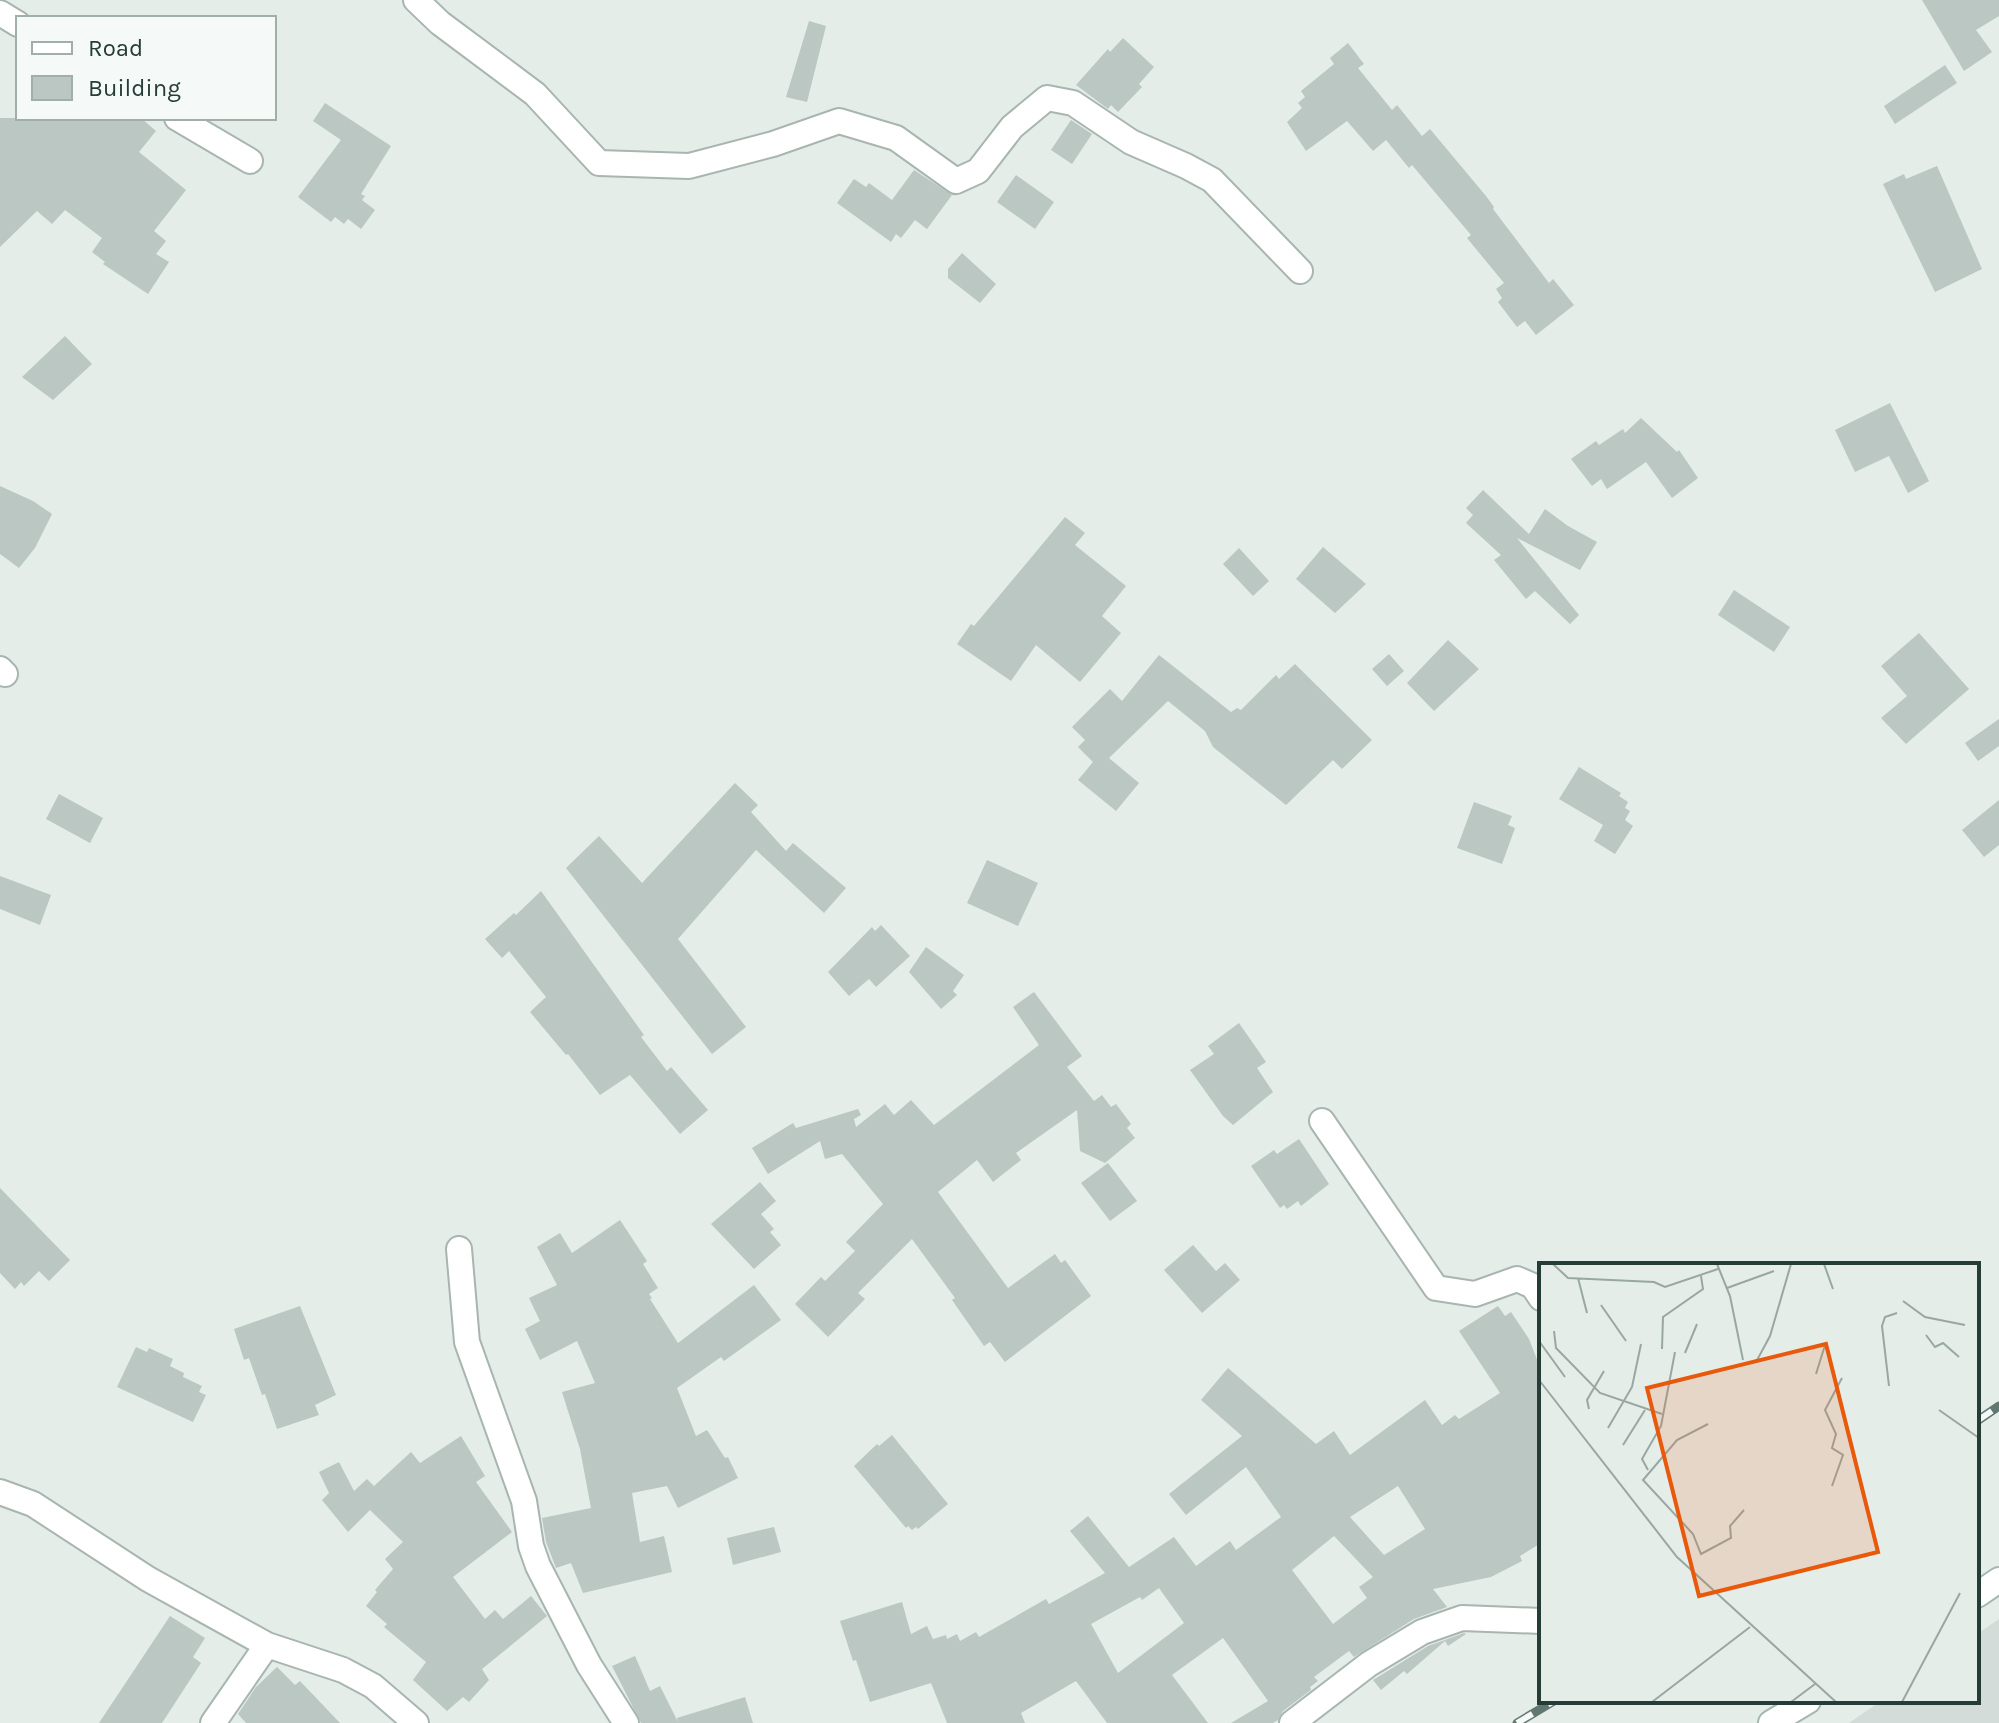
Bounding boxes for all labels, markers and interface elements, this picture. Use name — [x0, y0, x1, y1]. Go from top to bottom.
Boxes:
legend — [16, 16, 276, 120]
text: Road — [88, 34, 143, 62]
text: Building — [88, 74, 181, 102]
inset map — [1539, 1263, 1979, 1703]

